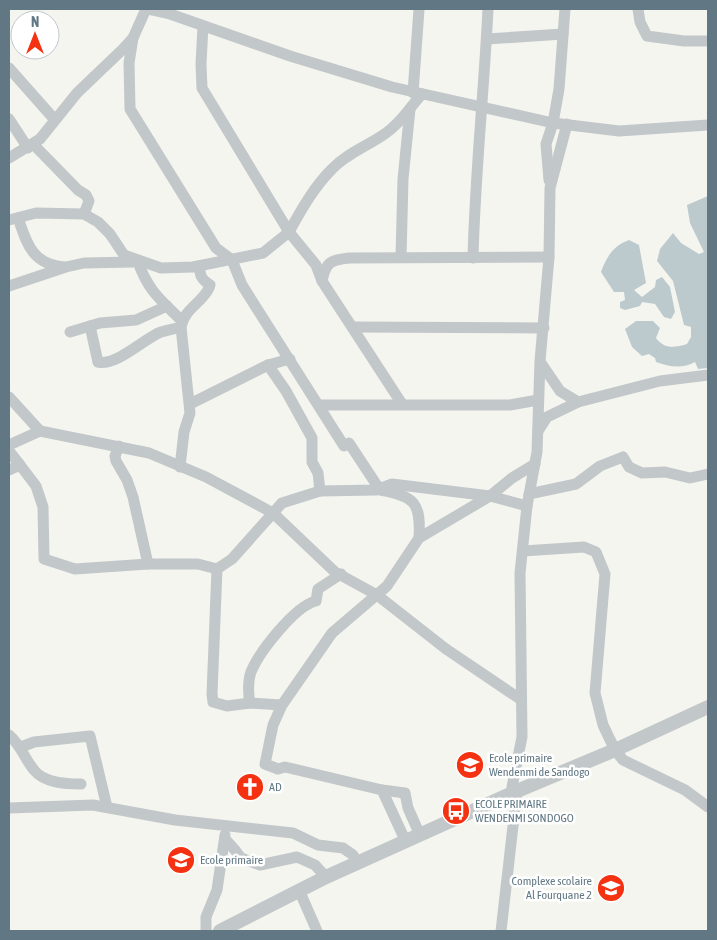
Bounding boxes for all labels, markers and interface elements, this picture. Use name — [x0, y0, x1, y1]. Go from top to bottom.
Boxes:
north arrow — [10, 10, 60, 60]
text: N — [31, 14, 39, 30]
school or university icon: Ecole primaire Wendenmi de Sandogo — [455, 750, 485, 780]
place label: Ecole primaire Wendenmi de Sandogo — [489, 751, 590, 779]
church icon: AD — [235, 772, 265, 802]
place label: AD — [269, 780, 282, 794]
bus stop icon: ECOLE PRIMAIRE WENDENMI SONDOGO — [441, 796, 471, 826]
place label: ECOLE PRIMAIRE WENDENMI SONDOGO — [475, 797, 574, 825]
school or university icon: Ecole primaire — [166, 845, 196, 875]
place label: Ecole primaire — [200, 853, 263, 867]
school or university icon: Complexe scolaire Al Fourquane 2 — [596, 873, 626, 903]
place label: Complexe scolaire Al Fourquane 2 — [512, 874, 592, 902]

